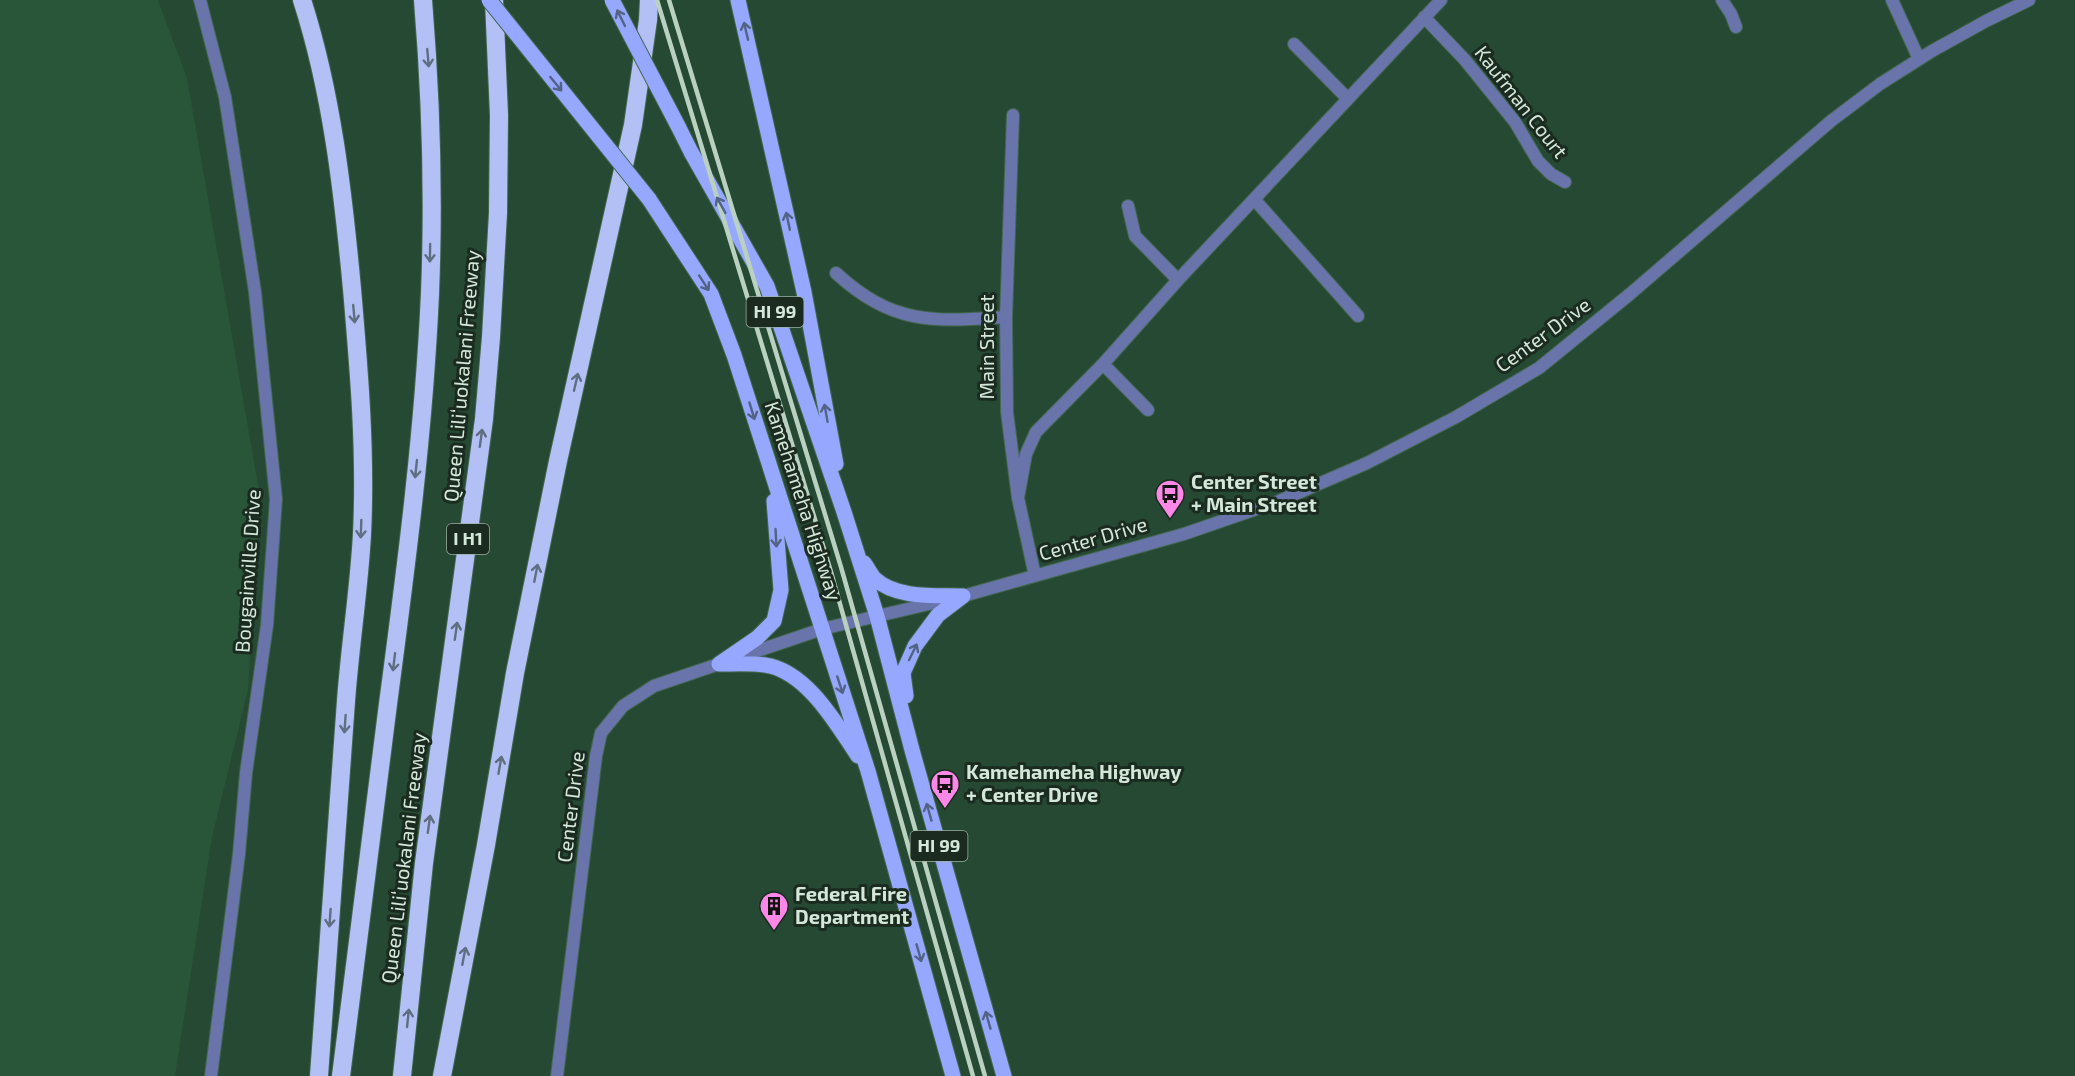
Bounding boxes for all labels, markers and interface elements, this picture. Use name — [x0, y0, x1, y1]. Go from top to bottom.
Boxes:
one-way arrow — [615, 10, 627, 28]
one-way arrow — [739, 22, 751, 41]
street label: Kaufman Court — [1470, 40, 1573, 163]
one-way arrow — [422, 48, 433, 68]
one-way arrow — [549, 76, 562, 92]
one-way arrow — [715, 197, 727, 214]
one-way arrow — [782, 212, 793, 232]
one-way arrow — [425, 243, 436, 263]
street label: Queen Liliʻuokalani Freeway — [438, 249, 484, 503]
one-way arrow — [698, 274, 710, 291]
street label: Center Drive — [1490, 292, 1595, 377]
street label: Main Street — [974, 294, 998, 400]
road number: HI 99 — [746, 297, 804, 327]
one-way arrow — [349, 303, 360, 323]
one-way arrow — [570, 373, 582, 392]
street label: Kamehameha Highway — [760, 398, 848, 604]
one-way arrow — [747, 401, 758, 420]
one-way arrow — [820, 403, 831, 423]
one-way arrow — [476, 428, 487, 448]
one-way arrow — [410, 458, 421, 478]
place label: Center Street + Main Street — [1191, 469, 1317, 516]
bus stop icon: Center Street + Main Street — [1154, 478, 1186, 520]
street label: Bougainville Drive — [229, 488, 265, 654]
street label: Center Drive — [1036, 511, 1150, 565]
one-way arrow — [356, 519, 367, 539]
road number: I H1 — [447, 524, 489, 554]
one-way arrow — [771, 528, 782, 548]
one-way arrow — [530, 564, 542, 583]
one-way arrow — [451, 621, 462, 641]
one-way arrow — [907, 644, 919, 662]
one-way arrow — [388, 652, 399, 672]
one-way arrow — [835, 675, 846, 694]
one-way arrow — [339, 713, 350, 733]
street label: Queen Liliʻuokalani Freeway — [376, 731, 430, 985]
street label: Center Drive — [551, 750, 589, 864]
one-way arrow — [494, 755, 505, 775]
place label: Kamehameha Highway + Center Drive — [966, 759, 1182, 806]
bus stop icon: Kamehameha Highway + Center Drive — [929, 768, 961, 810]
one-way arrow — [923, 803, 934, 822]
one-way arrow — [424, 815, 435, 834]
road number: HI 99 — [910, 831, 968, 861]
place label: Federal Fire Department — [795, 881, 909, 928]
building icon: Federal Fire Department — [758, 890, 790, 932]
one-way arrow — [325, 908, 336, 928]
one-way arrow — [914, 943, 925, 962]
one-way arrow — [459, 947, 470, 967]
one-way arrow — [403, 1008, 414, 1028]
one-way arrow — [982, 1011, 993, 1030]

